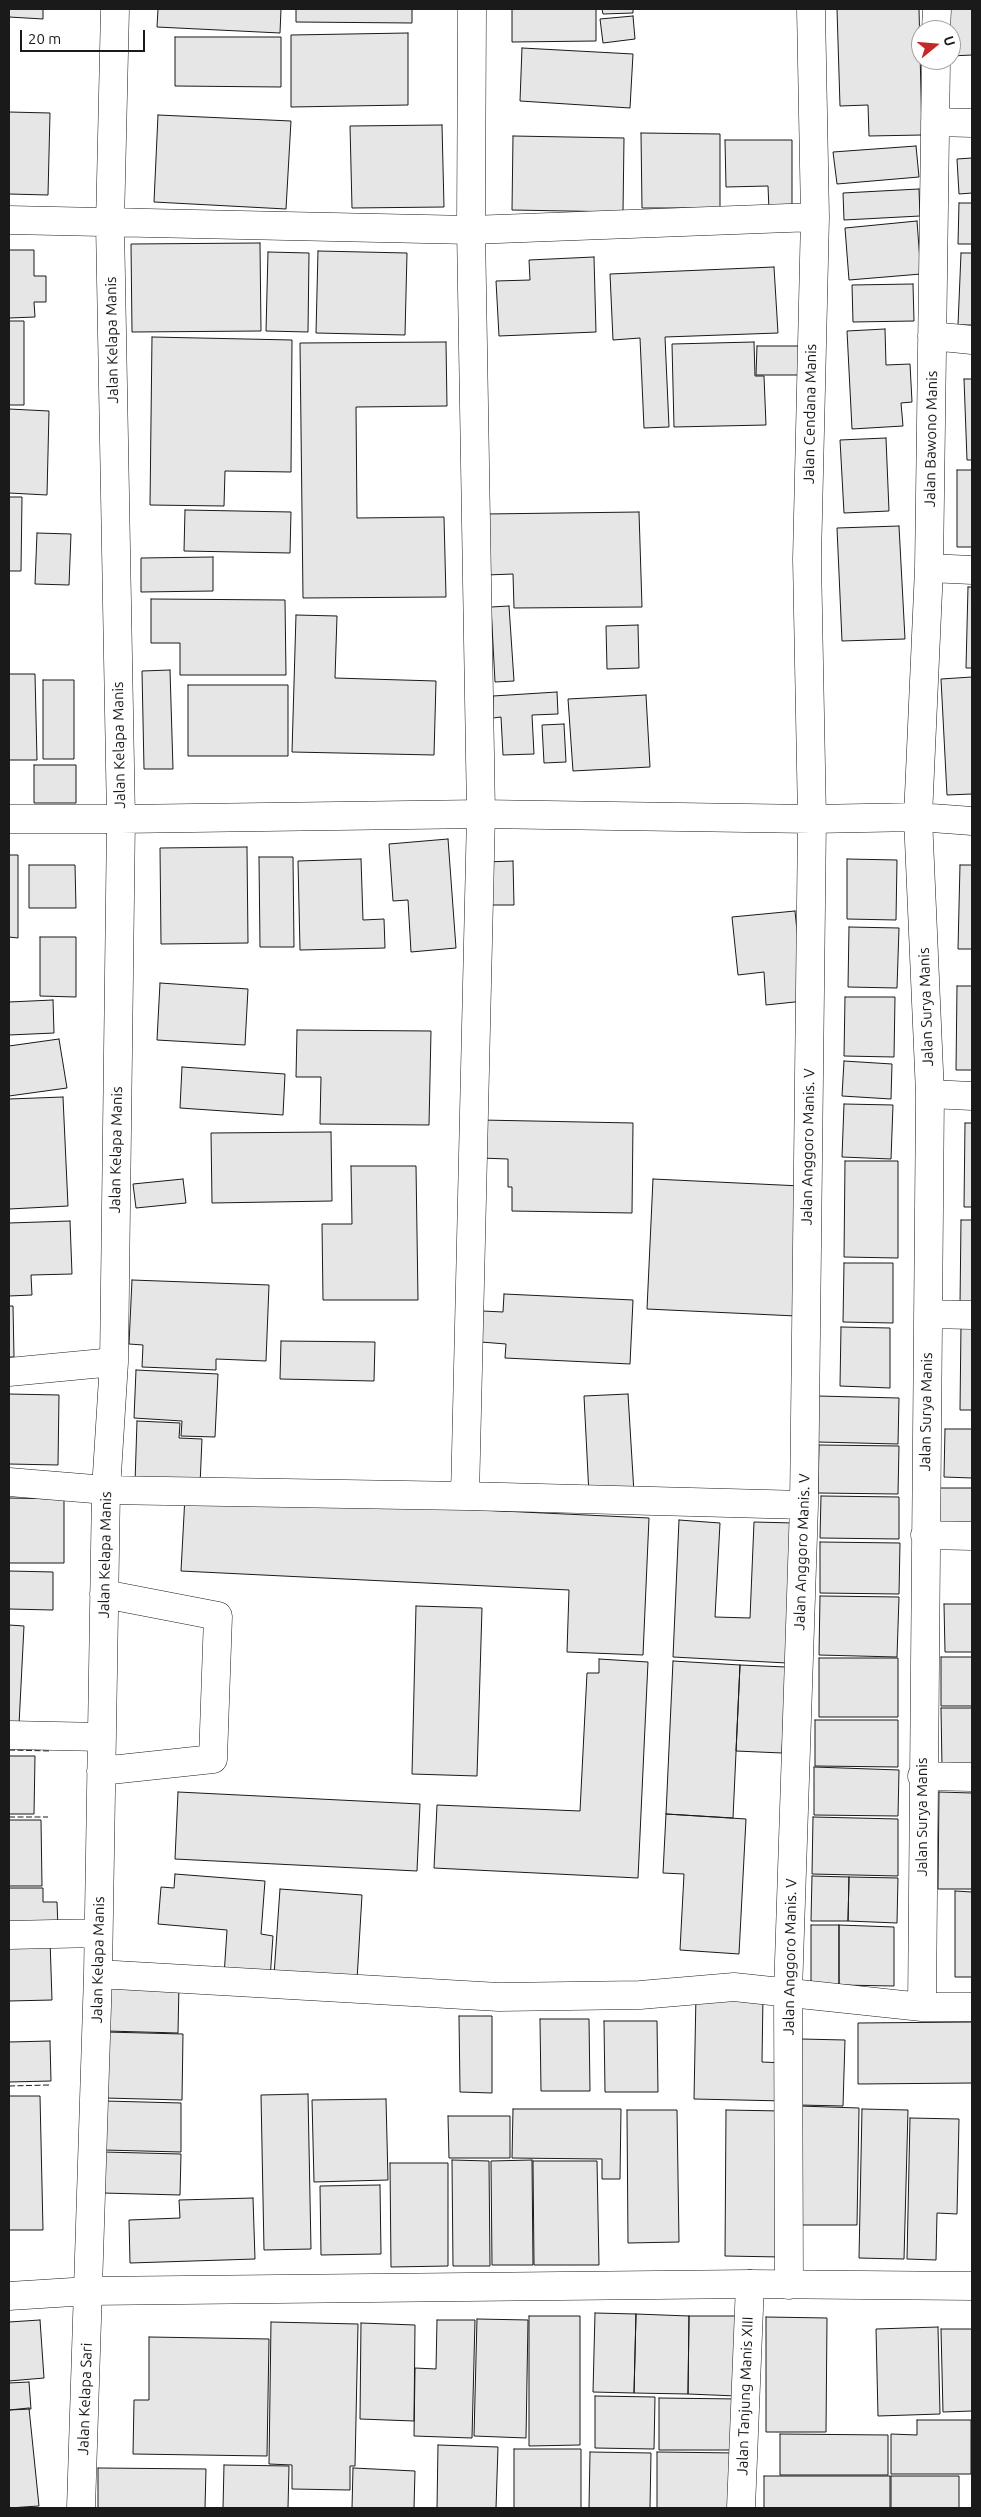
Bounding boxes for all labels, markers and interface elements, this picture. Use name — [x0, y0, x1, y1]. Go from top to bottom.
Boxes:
scale bar — [22, 20, 148, 52]
north arrow — [911, 20, 961, 70]
text: 20 m — [28, 30, 61, 47]
text: U — [940, 34, 958, 48]
street label: Jalan Kelapa Manis — [102, 276, 122, 404]
street label: Jalan Cendana Manis — [800, 344, 820, 484]
street label: Jalan Bawono Manis — [921, 371, 941, 507]
street label: Jalan Kelapa Manis — [109, 681, 129, 809]
street label: Jalan Surya Manis — [915, 947, 937, 1067]
street label: Jalan Anggoro Manis. V — [798, 1068, 818, 1226]
street label: Jalan Kelapa Manis — [106, 1086, 126, 1214]
street label: Jalan Surya Manis — [916, 1352, 936, 1472]
street label: Jalan Anggoro Manis. V — [790, 1473, 814, 1631]
street label: Jalan Kelapa Manis — [95, 1491, 115, 1619]
street label: Jalan Surya Manis — [913, 1757, 931, 1877]
street label: Jalan Anggoro Manis. V — [780, 1878, 800, 2036]
street label: Jalan Kelapa Manis — [88, 1896, 108, 2024]
street label: Jalan Tanjung Manis XIII — [733, 2316, 757, 2476]
street label: Jalan Kelapa Sari — [74, 2342, 96, 2456]

